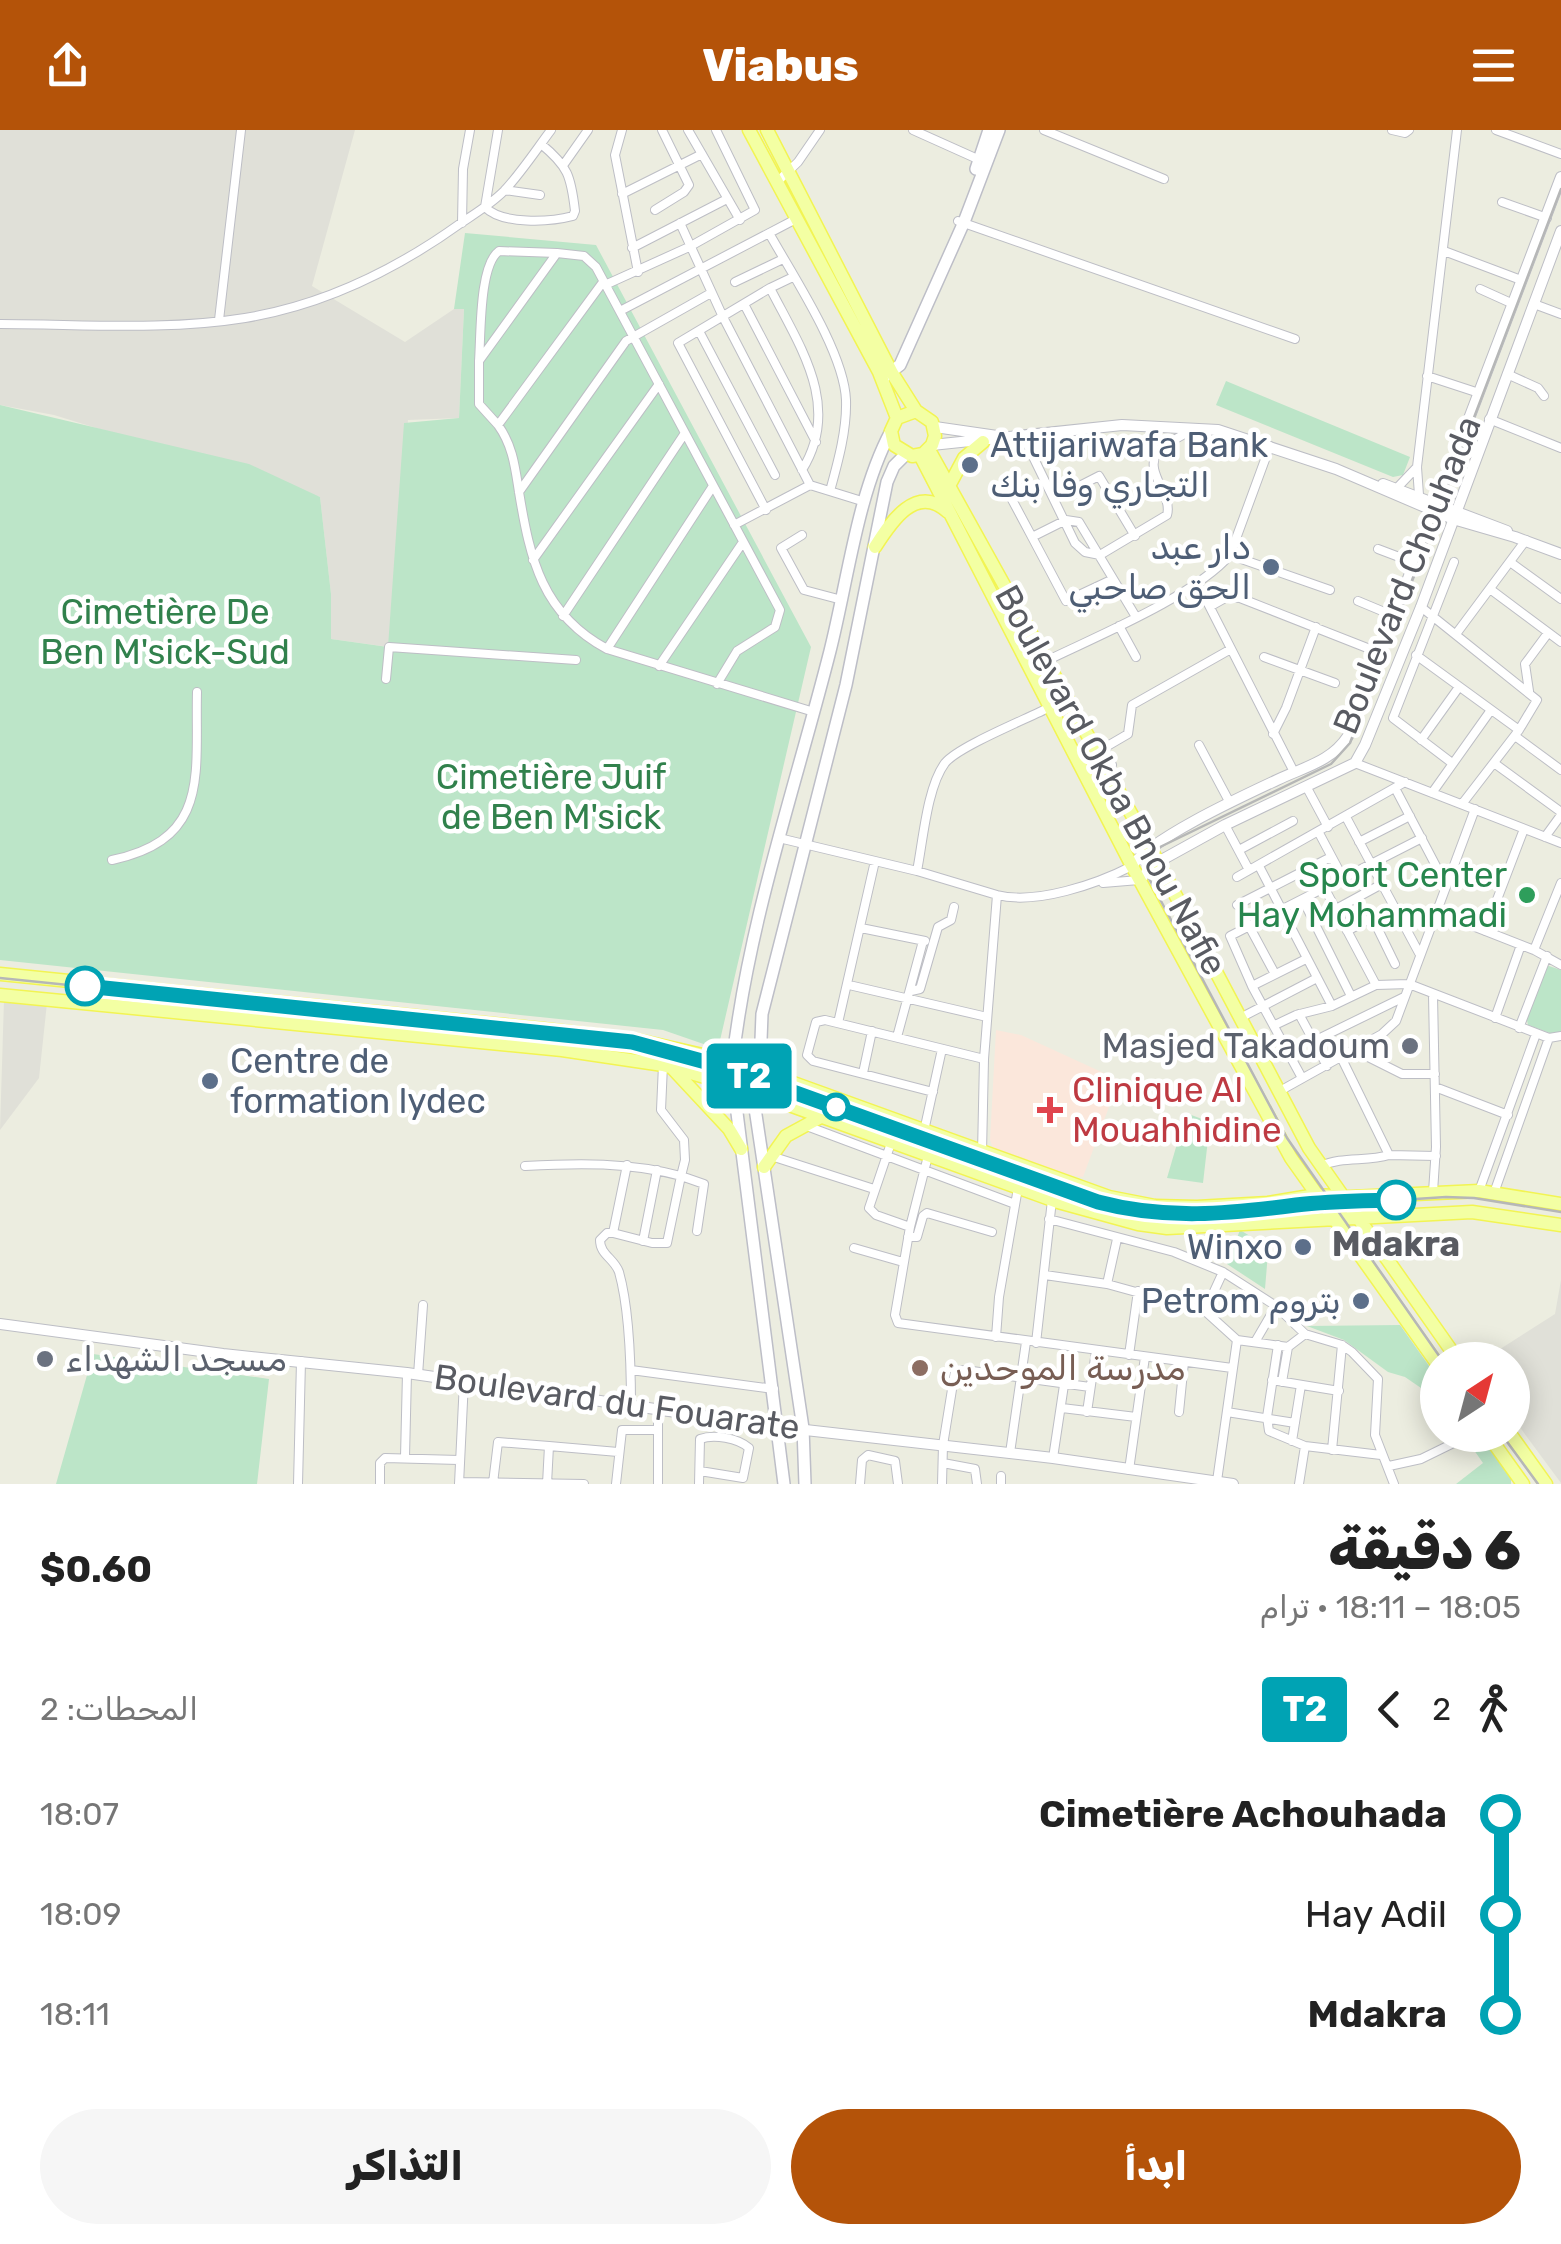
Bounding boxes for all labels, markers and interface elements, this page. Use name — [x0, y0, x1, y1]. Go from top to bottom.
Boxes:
icon: share — [40, 38, 95, 93]
icon: menu — [1466, 38, 1521, 93]
text: Viabus — [702, 39, 859, 92]
street label: Boulevard Chouhada — [1324, 410, 1490, 740]
place label: Attijariwafa Bank التجاري وفا بنك — [990, 424, 1268, 509]
marker: Attijariwafa Bank التجاري وفا بنك — [959, 454, 981, 476]
place label: دار عبد الحق صاحبي — [1068, 526, 1251, 613]
marker: دار عبد الحق صاحبي — [1260, 556, 1282, 578]
street label: Boulevard Okba Bnou Nafie — [986, 578, 1236, 982]
park label: Cimetière De Ben M'sick-Sud — [40, 591, 290, 673]
park label: Cimetière Juif de Ben M'sick — [436, 756, 667, 838]
place label: Sport Center Hay Mohammadi — [1237, 854, 1507, 936]
marker: Sport Center Hay Mohammadi — [1516, 884, 1538, 906]
unlabelled marker — [66, 967, 104, 1005]
place label: Masjed Takadoum — [1102, 1025, 1390, 1067]
marker: Masjed Takadoum — [1399, 1035, 1421, 1057]
place label: Centre de formation lydec — [230, 1040, 486, 1122]
line badge: T2 — [704, 1044, 794, 1108]
text: T2 — [727, 1055, 771, 1097]
place label: Clinique Al Mouahhidine — [1072, 1069, 1281, 1151]
marker: Centre de formation lydec — [199, 1070, 221, 1092]
unlabelled marker — [823, 1094, 849, 1120]
marker: Clinique Al Mouahhidine — [1037, 1097, 1063, 1123]
marker: Mdakra — [1377, 1181, 1415, 1219]
place label: Mdakra — [1332, 1223, 1460, 1265]
place label: Winxo — [1187, 1226, 1283, 1268]
marker: Winxo — [1292, 1236, 1314, 1258]
place label: Petrom بتروم — [1141, 1280, 1341, 1324]
marker: Petrom بتروم — [1350, 1290, 1372, 1312]
place label: مسجد الشهداء — [65, 1338, 287, 1380]
north arrow — [1420, 1342, 1530, 1452]
map controls — [1420, 1342, 1530, 1452]
place label: مدرسة الموحدين — [940, 1347, 1186, 1389]
marker: مسجد الشهداء — [34, 1348, 56, 1370]
street label: Boulevard du Fouarate — [431, 1356, 803, 1448]
marker: مدرسة الموحدين — [909, 1357, 931, 1379]
text: 6 دقيقة — [1328, 1518, 1521, 1583]
text: $0.60 — [40, 1546, 152, 1592]
text: 18:05 – 18:11 · ترام — [1260, 1588, 1521, 1626]
icon: back — [1362, 1682, 1417, 1737]
icon: walk — [1466, 1682, 1521, 1737]
text: T2 — [1282, 1688, 1327, 1730]
text: المحطات: 2 — [40, 1690, 198, 1728]
text: 2 — [1432, 1690, 1451, 1728]
text: Cimetière Achouhada — [1039, 1791, 1447, 1837]
text: 18:07 — [40, 1795, 119, 1833]
text: Hay Adil — [1305, 1891, 1447, 1937]
text: 18:09 — [40, 1895, 122, 1933]
text: Mdakra — [1308, 1991, 1447, 2037]
text: 18:11 — [40, 1995, 110, 2033]
button: التذاكر — [40, 2109, 771, 2224]
button: ابدأ — [791, 2109, 1521, 2224]

